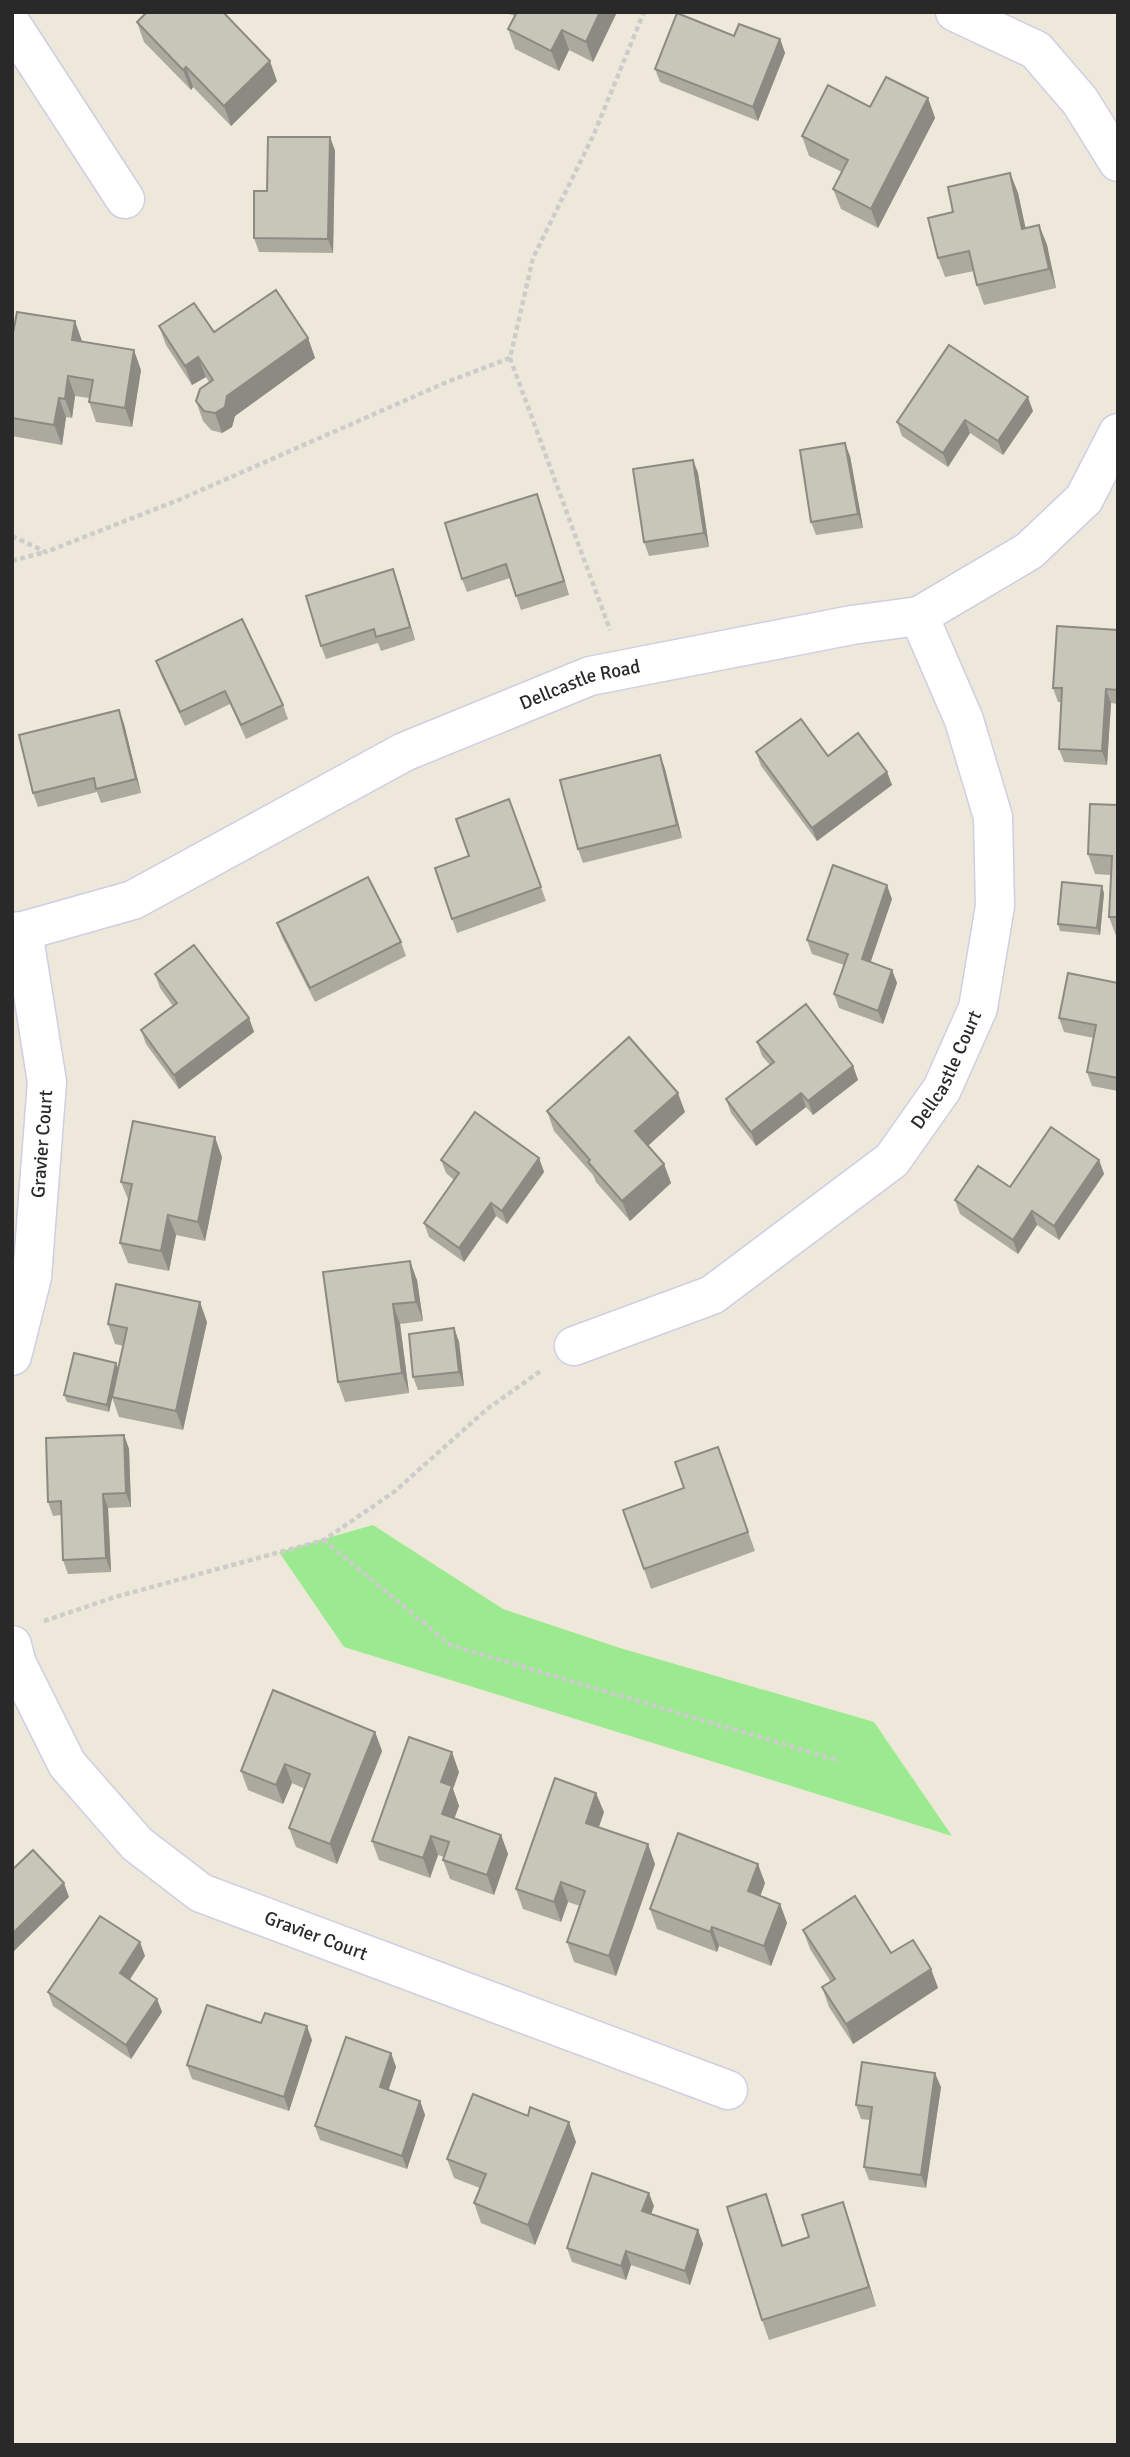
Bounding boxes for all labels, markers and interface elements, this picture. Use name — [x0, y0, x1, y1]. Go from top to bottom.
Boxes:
street label: Dellcastle Road — [516, 654, 642, 715]
street label: Dellcastle Court — [905, 1007, 987, 1134]
street label: Gravier Court — [26, 1089, 58, 1199]
street label: Gravier Court — [261, 1906, 371, 1966]

